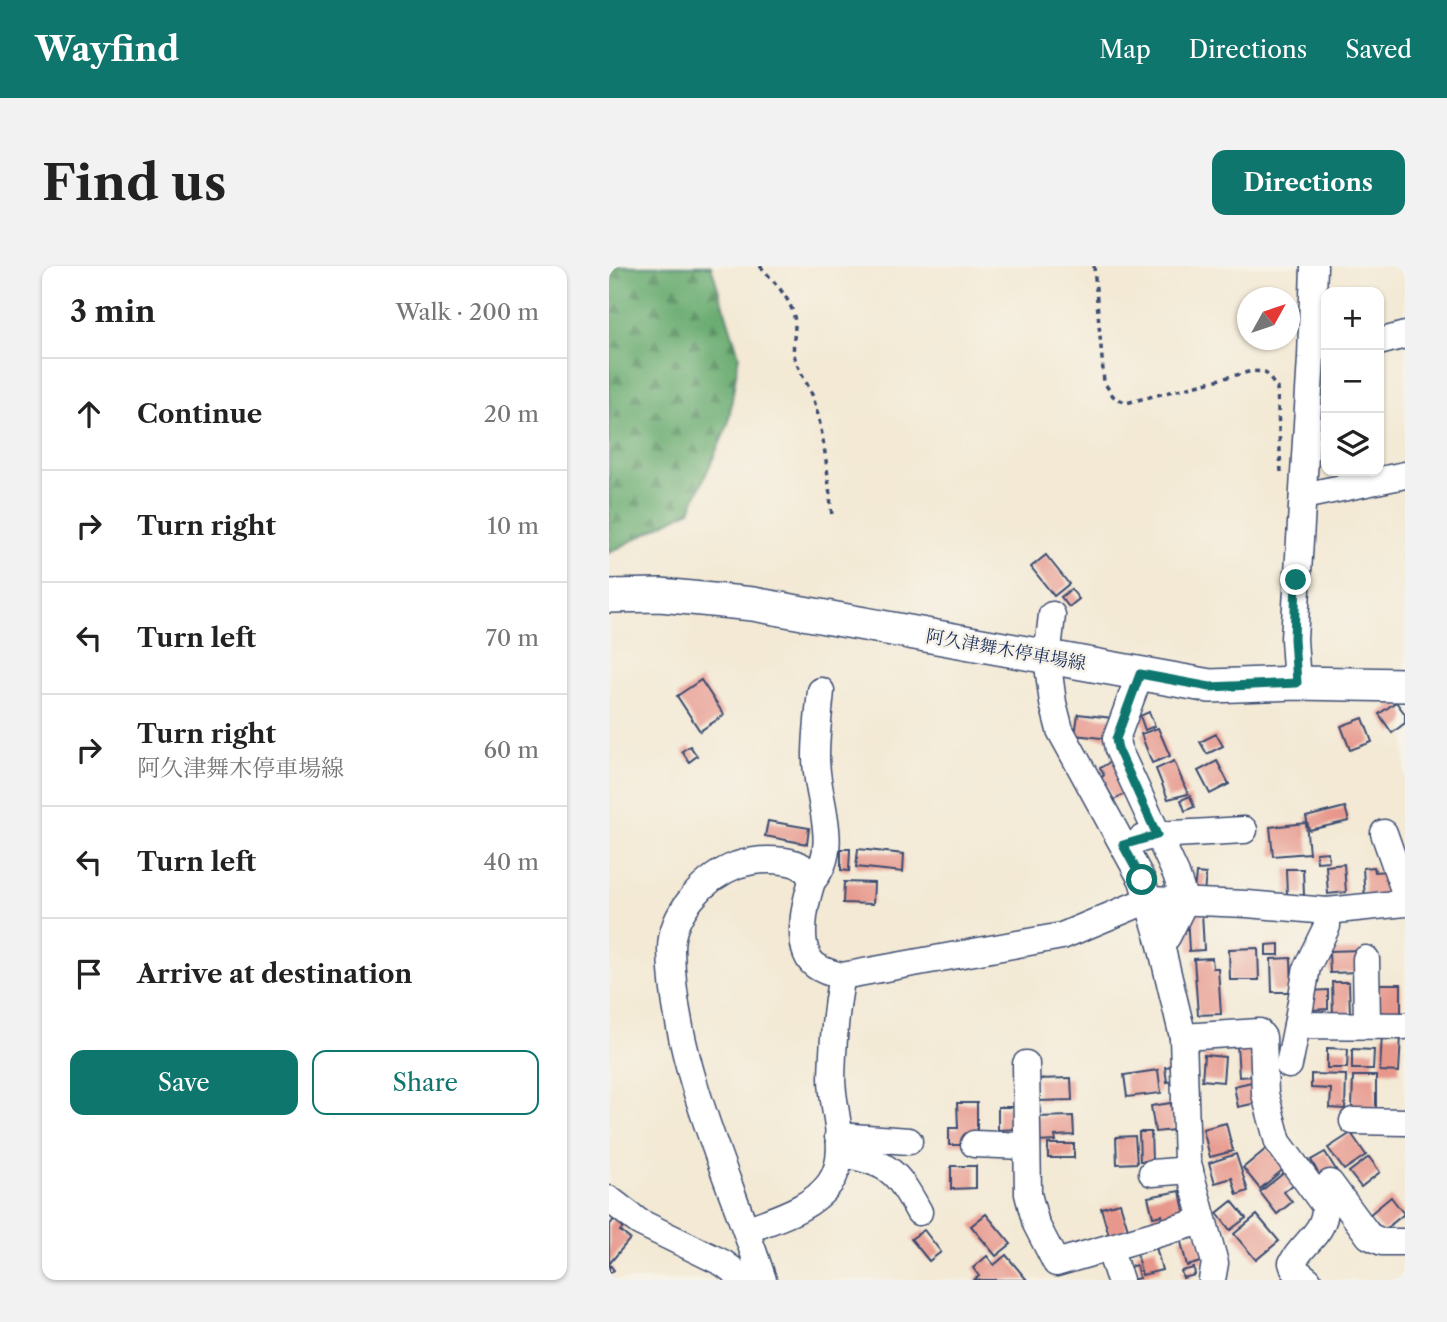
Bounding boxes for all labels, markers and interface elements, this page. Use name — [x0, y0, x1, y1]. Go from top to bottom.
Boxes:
text: Wayfind — [35, 29, 179, 70]
text: Map — [1099, 35, 1151, 64]
text: Directions — [1189, 35, 1307, 64]
text: Saved — [1345, 35, 1412, 64]
button: Directions — [1212, 150, 1405, 215]
text: Find us — [42, 152, 226, 213]
north arrow — [1237, 287, 1300, 350]
map controls — [1321, 287, 1384, 476]
button: + — [1321, 287, 1384, 350]
text: 3 min — [70, 293, 156, 330]
text: Walk · 200 m — [395, 298, 539, 326]
button: − — [1321, 350, 1384, 413]
icon: ahead — [70, 395, 108, 433]
text: Continue — [137, 398, 262, 430]
text: 20 m — [484, 400, 539, 428]
button: layers — [1321, 413, 1384, 476]
icon: right — [70, 507, 108, 545]
text: Turn right — [137, 510, 276, 542]
text: 10 m — [487, 512, 539, 540]
route end — [1280, 564, 1311, 595]
icon: left — [70, 619, 108, 657]
text: Turn left — [137, 622, 256, 654]
text: 70 m — [486, 624, 539, 652]
street label: 阿久津舞木停車場線 — [924, 625, 1088, 675]
text: Turn right — [137, 718, 276, 750]
icon: right — [70, 731, 108, 769]
text: 60 m — [483, 736, 539, 764]
text: 阿久津舞木停車場線 — [137, 754, 344, 782]
icon: left — [70, 843, 108, 881]
text: Turn left — [137, 846, 256, 878]
text: 40 m — [484, 848, 539, 876]
route start — [1126, 864, 1157, 895]
icon: arrive — [70, 955, 108, 993]
text: Arrive at destination — [137, 958, 412, 990]
button: Save — [70, 1050, 298, 1115]
button: Share — [312, 1050, 539, 1115]

